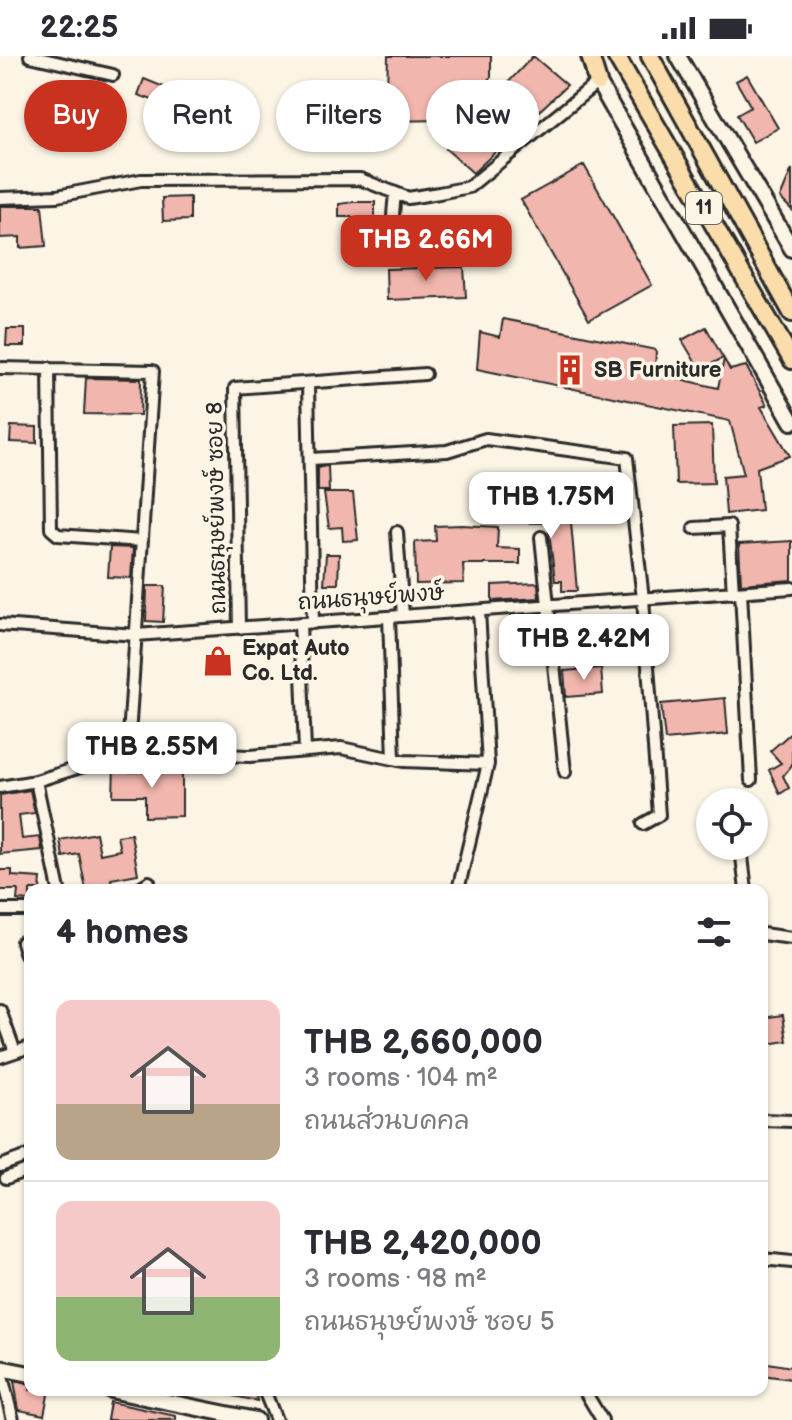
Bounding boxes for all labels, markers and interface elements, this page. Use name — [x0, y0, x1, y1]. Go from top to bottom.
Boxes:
text: 22:25 — [40, 10, 118, 46]
chip: Buy — [24, 80, 127, 152]
chip: Rent — [143, 80, 260, 152]
chip: Filters — [276, 80, 410, 152]
chip: New — [426, 80, 539, 152]
road number: 11 — [686, 192, 722, 224]
pin: THB 2.66M — [334, 215, 518, 283]
text: THB 2.66M — [359, 225, 493, 256]
building icon: SB Furniture — [553, 353, 587, 387]
place label: SB Furniture — [594, 357, 721, 384]
street label: ถนนธนุษย์พงษ์ ซอย 8 — [200, 402, 234, 614]
pin: THB 1.75M — [459, 472, 643, 540]
text: THB 1.75M — [487, 482, 615, 513]
street label: ถนนธนุษย์พงษ์ — [297, 577, 446, 619]
pin: THB 2.42M — [492, 614, 676, 682]
text: THB 2.42M — [517, 624, 651, 655]
place label: Expat Auto Co. Ltd. — [242, 635, 350, 687]
shop icon: Expat Auto Co. Ltd. — [201, 644, 235, 678]
pin: THB 2.55M — [60, 722, 244, 790]
text: THB 2.55M — [85, 732, 219, 763]
map controls — [696, 788, 768, 860]
button: locate — [696, 788, 768, 860]
icon: filters — [692, 910, 736, 954]
text: 4 homes — [56, 912, 188, 953]
text: THB 2,660,000 — [304, 1022, 543, 1063]
icon: home — [120, 1032, 216, 1128]
text: 3 rooms · 104 m² — [304, 1063, 498, 1094]
text: ถนนส่วนบคคล — [304, 1106, 469, 1137]
text: THB 2,420,000 — [304, 1223, 542, 1264]
icon: home — [120, 1233, 216, 1329]
text: 3 rooms · 98 m² — [304, 1264, 487, 1295]
text: ถนนธนุษย์พงษ์ ซอย 5 — [304, 1307, 555, 1338]

